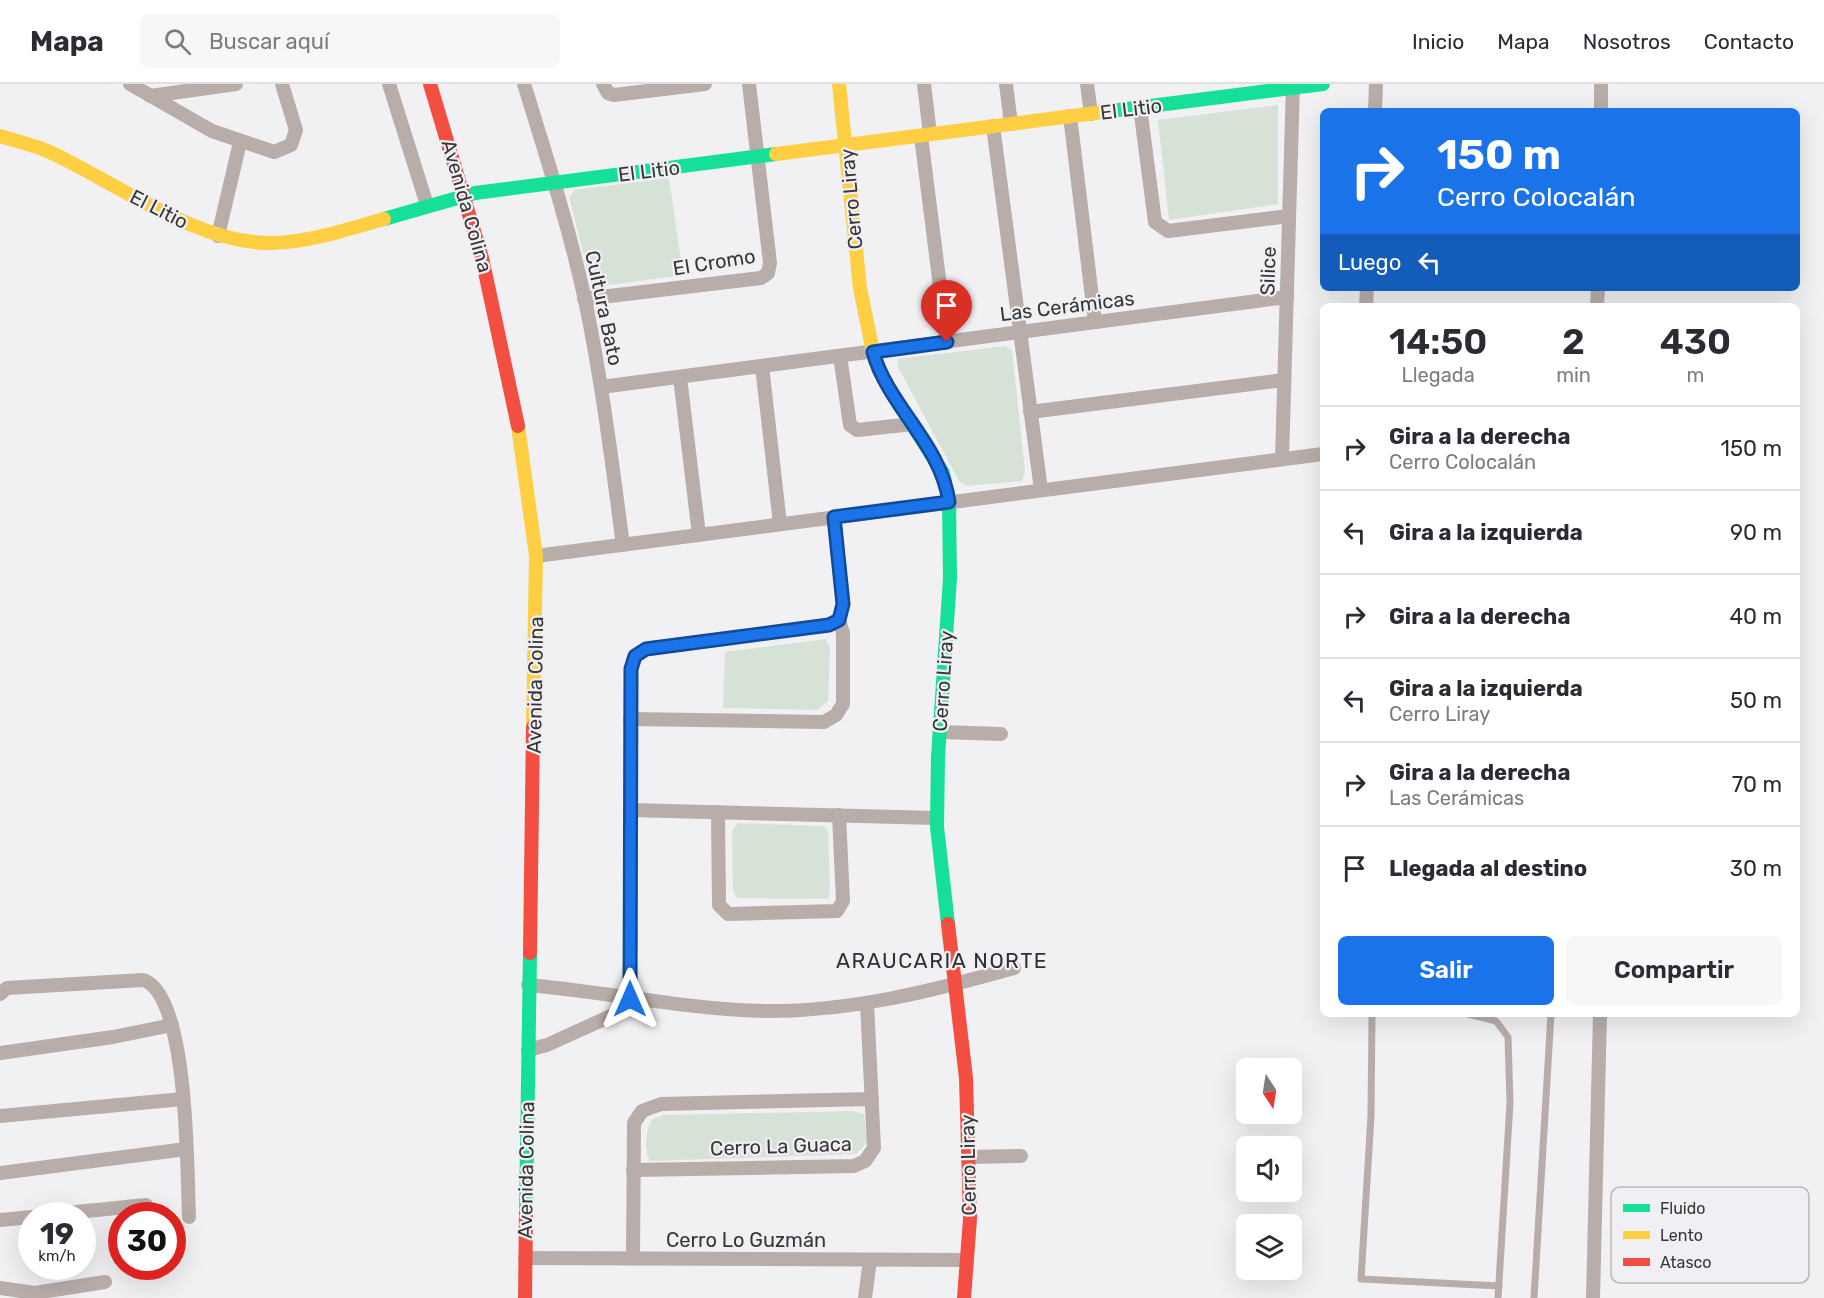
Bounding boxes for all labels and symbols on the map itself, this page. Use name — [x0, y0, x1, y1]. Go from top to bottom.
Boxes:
street label: El Litio — [1099, 93, 1163, 125]
street label: Avenida Colina — [437, 137, 497, 275]
street label: Cerro Liray — [835, 147, 867, 251]
street label: El Litio — [617, 155, 681, 187]
street label: El Litio — [126, 184, 192, 234]
street label: El Cromo — [671, 244, 757, 280]
street label: Silice — [1255, 246, 1281, 296]
street label: Cultura Bato — [580, 248, 628, 368]
pin — [921, 280, 972, 342]
street label: Las Cerámicas — [998, 286, 1136, 326]
street label: Avenida Colina — [522, 616, 548, 754]
street label: Cerro Liray — [927, 630, 959, 732]
district label: ARAUCARIA NORTE — [836, 948, 1048, 973]
position arrow — [598, 967, 662, 1031]
north arrow — [1236, 1058, 1302, 1124]
street label: Avenida Colina — [513, 1101, 539, 1239]
street label: Cerro Liray — [955, 1114, 981, 1216]
street label: Cerro La Guaca — [710, 1132, 852, 1160]
legend — [1611, 1187, 1809, 1283]
text: Fluido — [1660, 1199, 1705, 1218]
speed limit sign: 30 — [108, 1202, 186, 1280]
text: Lento — [1660, 1226, 1703, 1245]
street label: Cerro Lo Guzmán — [666, 1228, 826, 1252]
text: Atasco — [1660, 1253, 1712, 1272]

